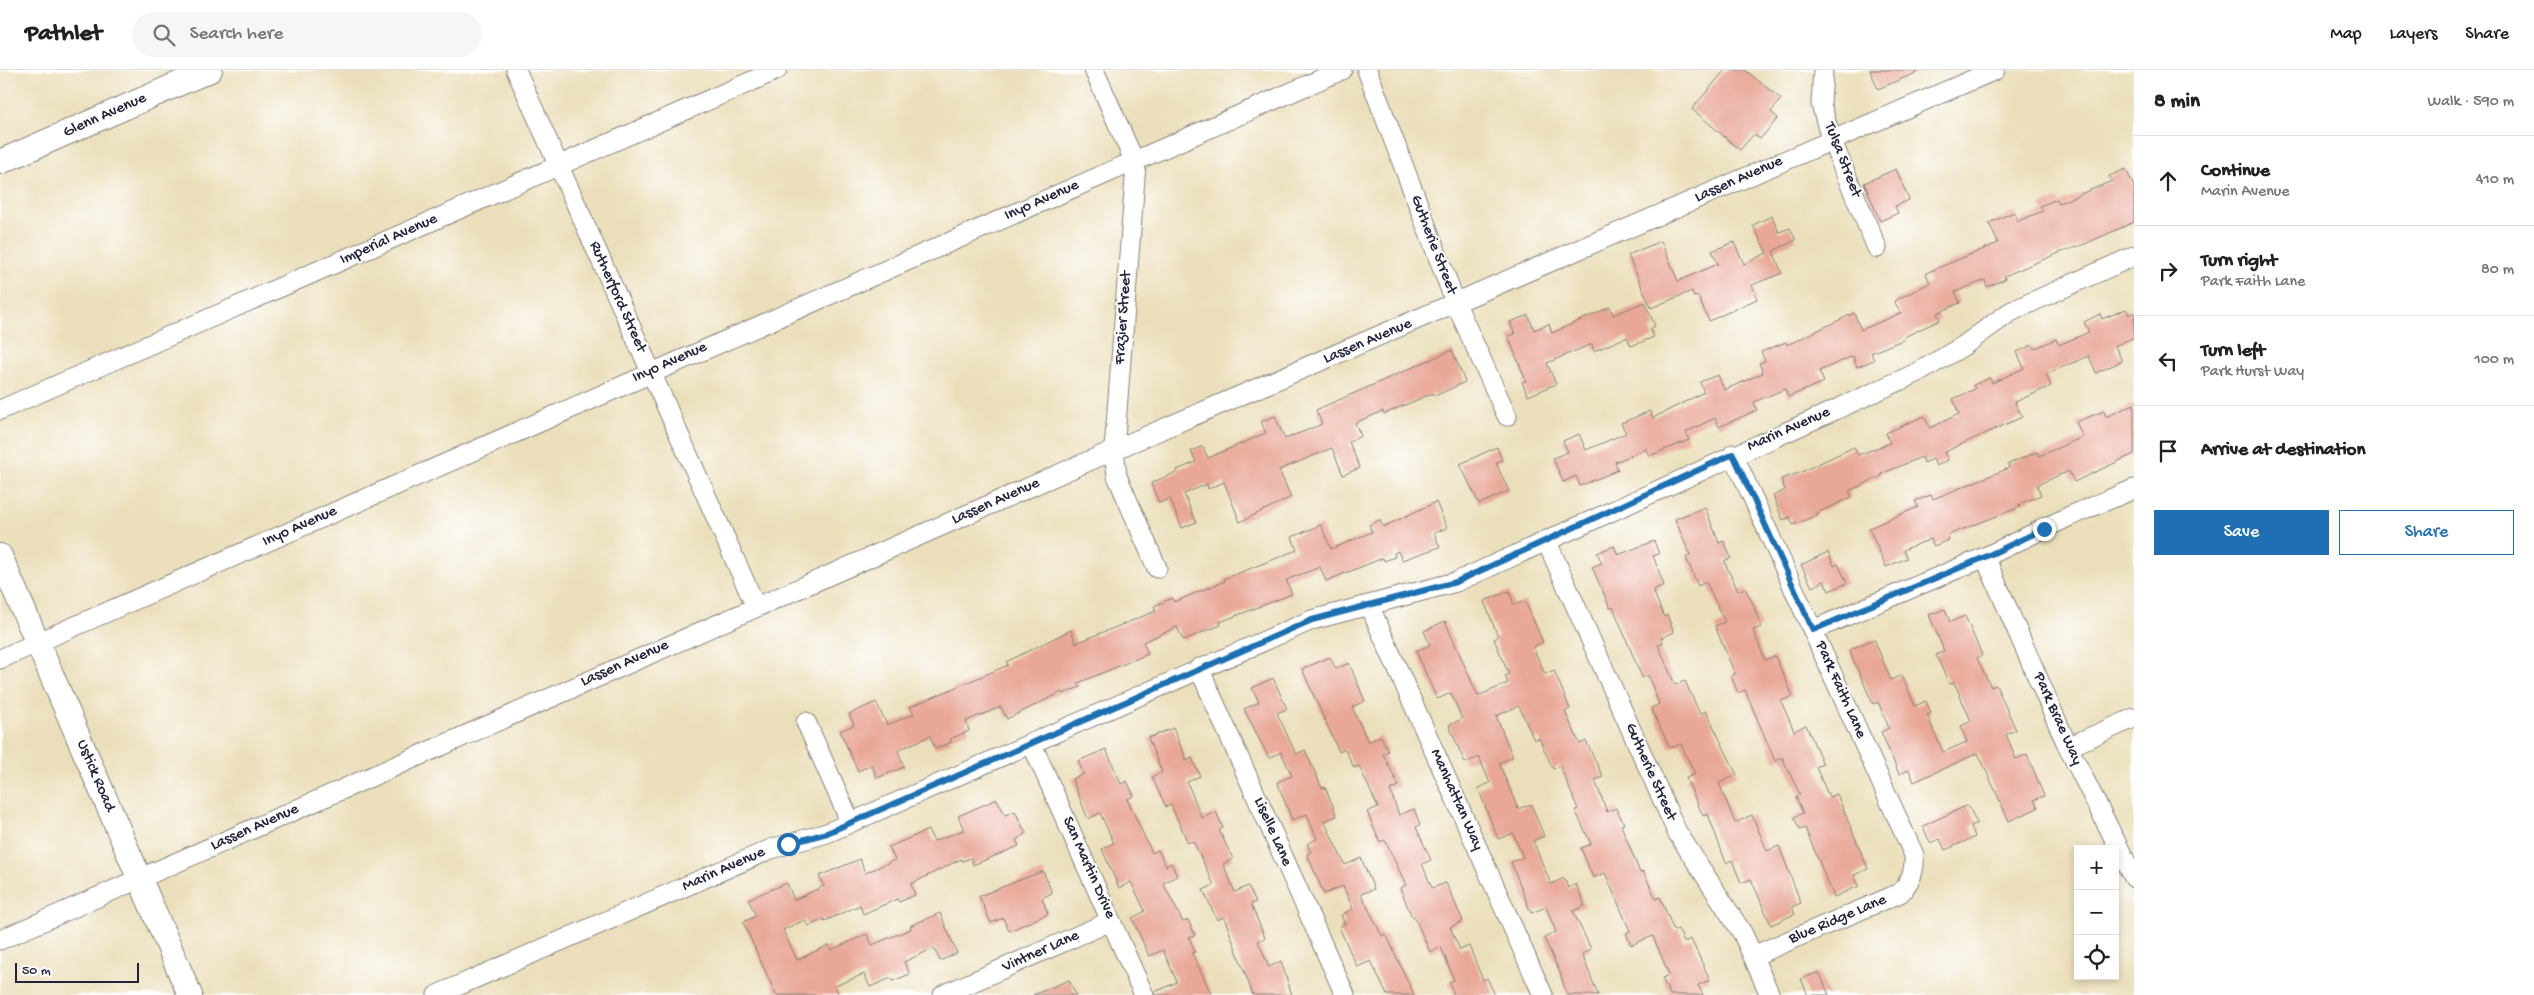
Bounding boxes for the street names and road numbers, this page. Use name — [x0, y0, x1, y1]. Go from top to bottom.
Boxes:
street label: Glenn Avenue — [60, 89, 150, 143]
street label: Tulsa Street — [1819, 119, 1865, 201]
street label: Lassen Avenue — [1692, 152, 1787, 208]
street label: Inyo Avenue — [1002, 176, 1083, 226]
street label: Gutherie Street — [1405, 193, 1461, 299]
street label: Imperial Avenue — [337, 210, 441, 270]
street label: Rutherford Street — [584, 238, 651, 357]
street label: Frazier Street — [1111, 269, 1137, 366]
street label: Lassen Avenue — [1321, 315, 1416, 369]
street label: Inyo Avenue — [630, 338, 711, 388]
street label: Marin Avenue — [1745, 403, 1834, 457]
street label: Lassen Avenue — [949, 474, 1044, 530]
street label: Inyo Avenue — [260, 502, 341, 552]
street label: Lassen Avenue — [578, 636, 673, 692]
street label: Park Faith Lane — [1810, 638, 1870, 742]
street label: Park Brae Way — [2028, 669, 2086, 768]
street label: Gutherie Street — [1620, 720, 1681, 825]
street label: Ustick Road — [71, 737, 119, 816]
street label: Manhattan Way — [1425, 746, 1487, 854]
street label: Liselle Lane — [1248, 795, 1296, 870]
street label: Lassen Avenue — [208, 800, 303, 856]
street label: San Martin Drive — [1057, 814, 1119, 923]
street label: Marin Avenue — [680, 843, 769, 897]
street label: Blue Ridge Lane — [1785, 891, 1890, 949]
street label: Vintner Lane — [999, 926, 1083, 978]

